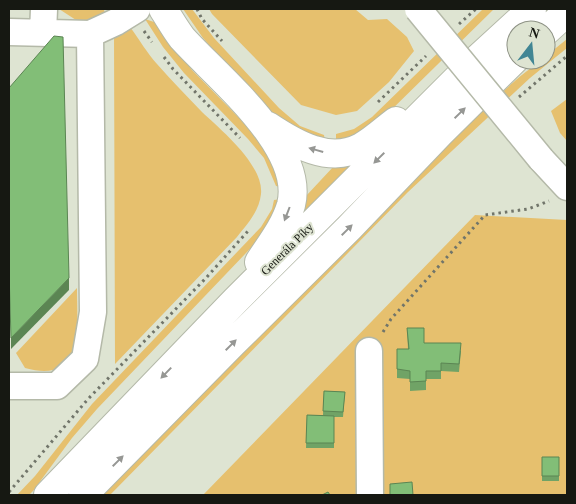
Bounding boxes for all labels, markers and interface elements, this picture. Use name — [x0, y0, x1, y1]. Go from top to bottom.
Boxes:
north arrow — [506, 20, 556, 70]
text: N — [528, 24, 541, 42]
one-way arrow — [454, 107, 466, 119]
one-way arrow — [309, 146, 324, 154]
one-way arrow — [373, 151, 385, 163]
one-way arrow — [283, 207, 291, 222]
street label: Generála Píky — [258, 220, 316, 278]
one-way arrow — [341, 225, 353, 237]
one-way arrow — [225, 339, 237, 351]
one-way arrow — [160, 366, 172, 378]
one-way arrow — [112, 455, 124, 467]

